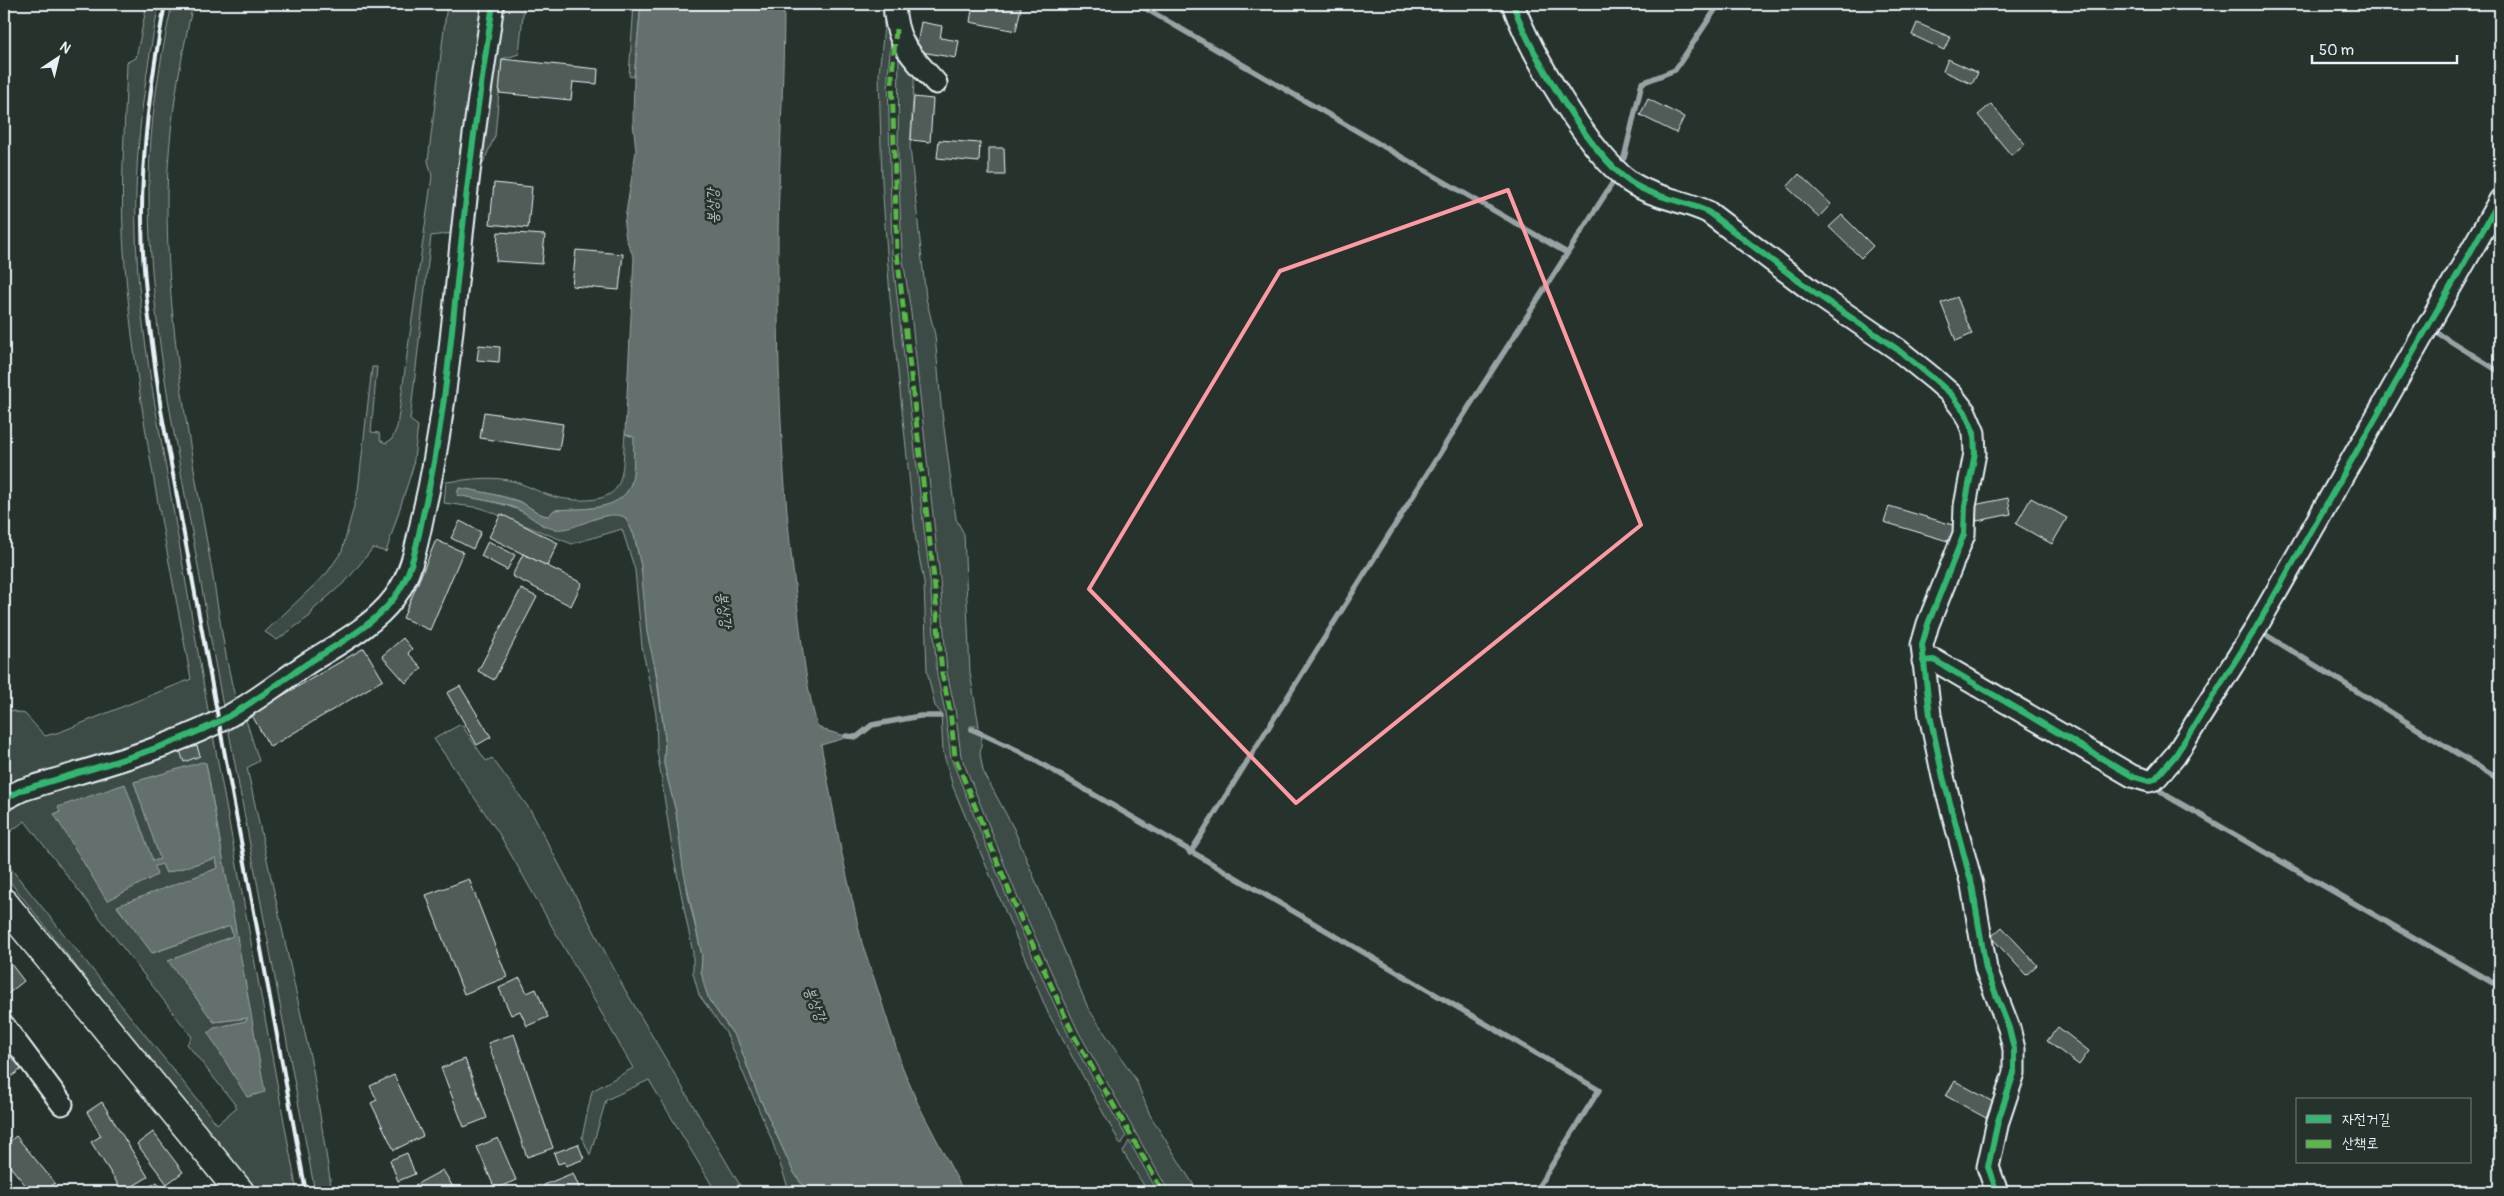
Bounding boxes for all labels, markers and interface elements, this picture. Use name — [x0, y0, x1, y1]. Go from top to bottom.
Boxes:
north arrow — [32, 32, 82, 82]
scale bar — [2312, 32, 2456, 64]
text: N — [56, 38, 74, 57]
text: 50 m — [2319, 41, 2354, 60]
water label: 봉상강 — [703, 186, 723, 224]
water label: 봉상강 — [712, 591, 736, 631]
water label: 봉상강 — [800, 984, 831, 1026]
legend — [2296, 1098, 2472, 1164]
text: 자전거길 — [2342, 1110, 2390, 1129]
text: 산책로 — [2342, 1134, 2378, 1153]

